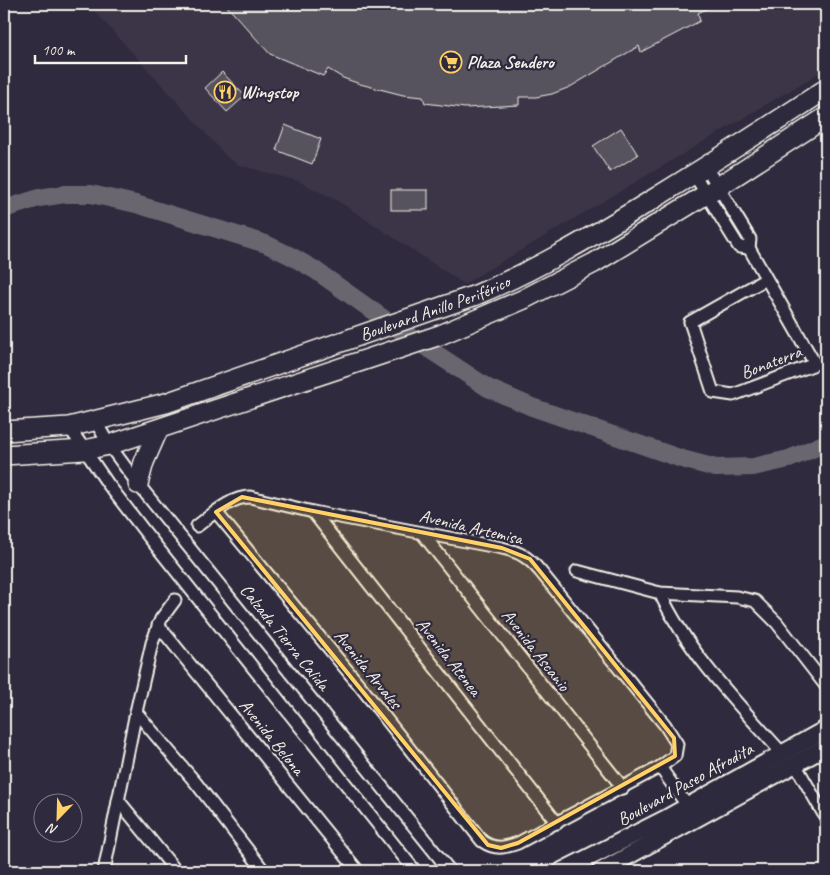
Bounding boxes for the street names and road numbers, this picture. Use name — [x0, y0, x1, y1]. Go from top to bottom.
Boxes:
street label: Boulevard Anillo Periférico — [357, 270, 515, 346]
street label: Bonaterra — [737, 340, 806, 384]
street label: Avenida Artemisa — [417, 504, 526, 550]
street label: Calzada Tierra Calida — [235, 579, 336, 696]
street label: Avenida Ascanio — [497, 605, 576, 697]
street label: Avenida Atenea — [412, 613, 487, 702]
street label: Avenida Arvales — [329, 625, 408, 714]
street label: Avenida Belona — [235, 695, 310, 781]
street label: Boulevard Paseo Afrodita — [613, 737, 758, 830]

